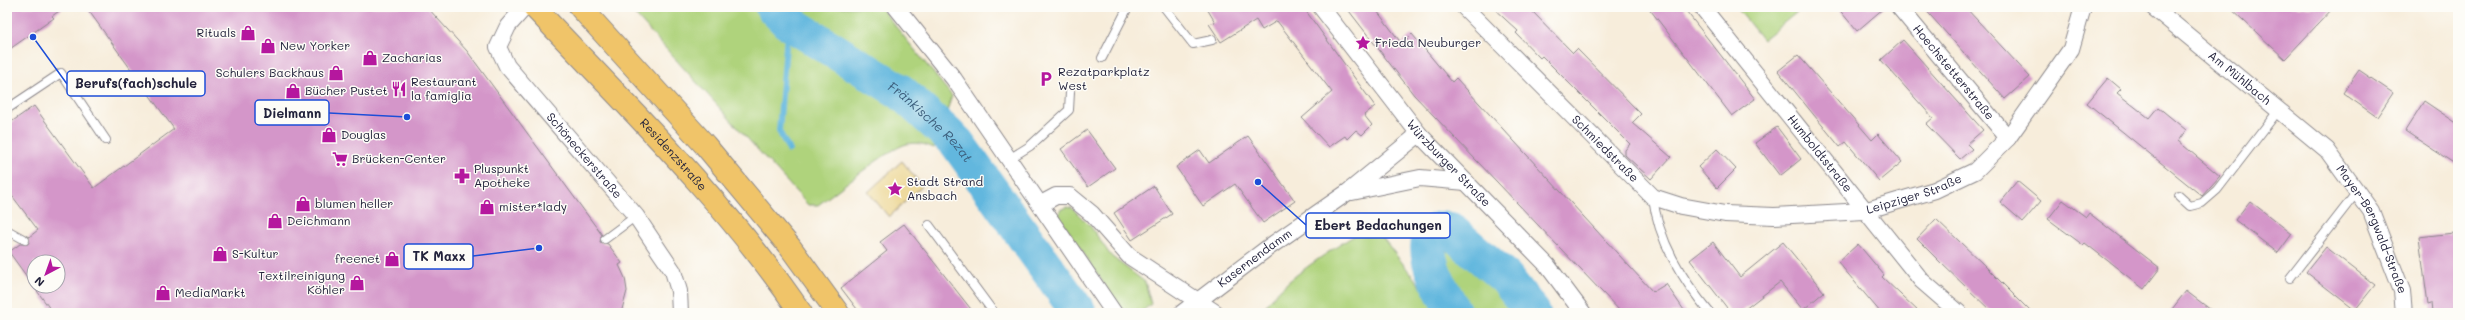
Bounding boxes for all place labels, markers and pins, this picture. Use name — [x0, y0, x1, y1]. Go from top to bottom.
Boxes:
place label: Rituals — [196, 24, 236, 40]
shop icon: Rituals — [239, 24, 257, 42]
place icon: Frieda Neuburger — [1354, 34, 1372, 52]
place label: Frieda Neuburger — [1375, 34, 1481, 50]
shop icon: New Yorker — [259, 37, 277, 55]
place label: New Yorker — [280, 37, 350, 53]
shop icon: Zacharias — [361, 49, 379, 67]
place label: Zacharias — [382, 49, 442, 65]
place label: Rezatparkplatz West — [1058, 63, 1150, 93]
place label: Schulers Backhaus — [216, 64, 324, 80]
shop icon: Schulers Backhaus — [327, 64, 345, 82]
parking icon: Rezatparkplatz West — [1037, 70, 1055, 88]
callout: Berufs(fach)schule — [67, 71, 205, 96]
place label: Restaurant la famiglia — [411, 73, 477, 103]
restaurant icon: Restaurant la famiglia — [390, 80, 408, 98]
shop icon: Bücher Pustet — [284, 82, 302, 100]
place label: Bücher Pustet — [305, 82, 388, 98]
callout: Dielmann — [255, 100, 329, 125]
shop icon: Douglas — [320, 126, 338, 144]
place label: Douglas — [341, 126, 386, 142]
supermarket icon: Brücken-Center — [331, 150, 349, 168]
place label: Brücken-Center — [352, 150, 446, 166]
place label: Pluspunkt Apotheke — [474, 160, 530, 190]
pharmacy icon: Pluspunkt Apotheke — [453, 167, 471, 185]
place label: Stadt Strand Ansbach — [907, 173, 983, 203]
place icon: Stadt Strand Ansbach — [886, 180, 904, 198]
shop icon: blumen heller — [294, 195, 312, 213]
place label: blumen heller — [315, 195, 393, 211]
shop icon: mister*lady — [478, 198, 496, 216]
place label: mister*lady — [499, 198, 567, 214]
shop icon: Deichmann — [266, 212, 284, 230]
place label: Deichmann — [287, 212, 351, 228]
callout: Ebert Bedachungen — [1306, 213, 1450, 238]
callout: TK Maxx — [404, 244, 473, 269]
shop icon: S-Kultur — [211, 245, 229, 263]
place label: S-Kultur — [232, 245, 279, 261]
place label: freenet — [335, 250, 380, 266]
shop icon: freenet — [383, 250, 401, 268]
place label: Textilreinigung Köhler — [258, 267, 345, 297]
shop icon: Textilreinigung Köhler — [348, 274, 366, 292]
shop icon: MediaMarkt — [154, 284, 172, 302]
place label: MediaMarkt — [175, 284, 245, 300]

